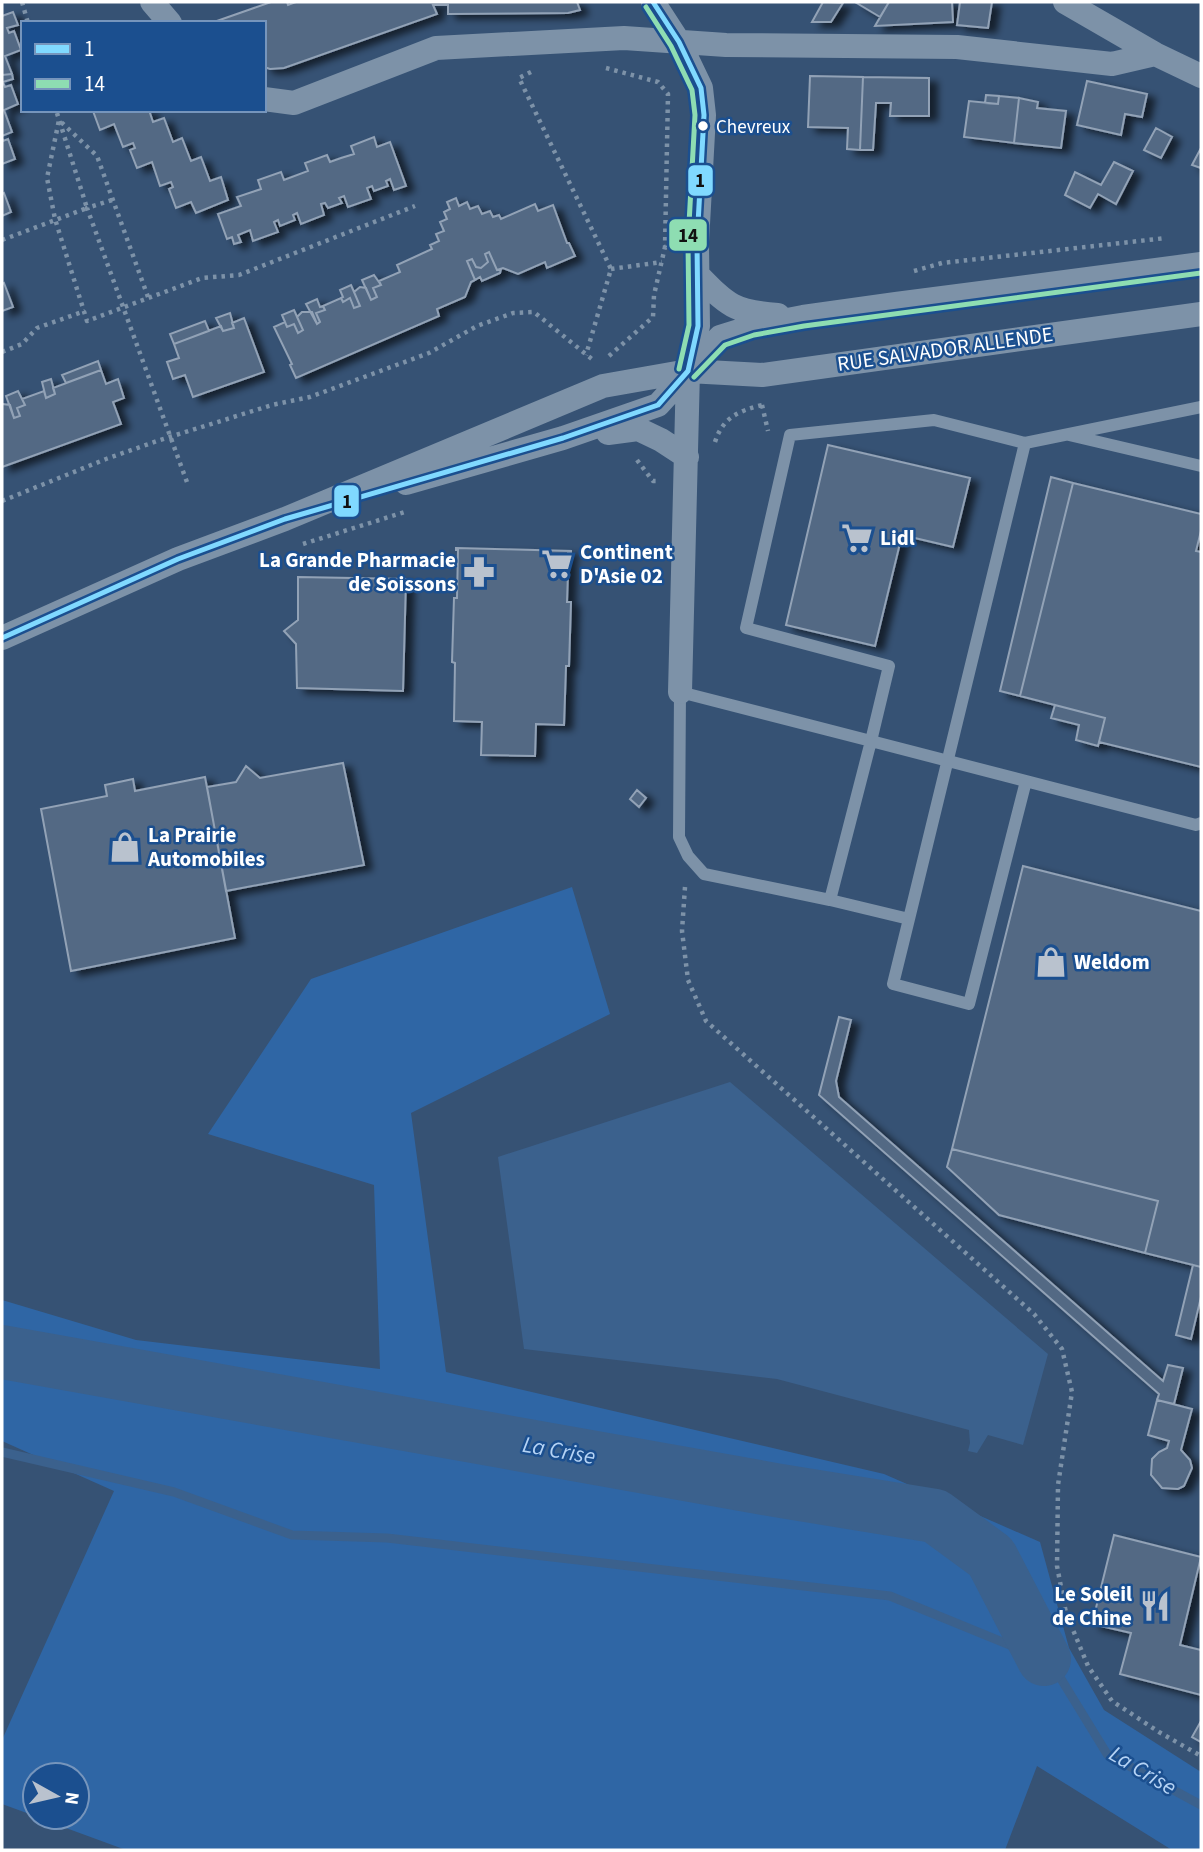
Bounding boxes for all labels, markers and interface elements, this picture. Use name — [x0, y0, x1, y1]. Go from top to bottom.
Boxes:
legend — [21, 21, 266, 112]
text: 1 — [84, 34, 94, 64]
text: 14 — [84, 69, 105, 99]
place label: Chevreux — [716, 114, 791, 141]
marker: Chevreux — [696, 119, 710, 133]
line badge: 1 — [687, 164, 714, 197]
text: 1 — [695, 168, 705, 195]
line badge: 14 — [668, 218, 708, 252]
text: 14 — [678, 223, 698, 250]
street label: RUE SALVADOR ALLENDE — [835, 319, 1055, 379]
line badge: 1 — [333, 484, 360, 518]
text: 1 — [342, 489, 352, 516]
supermarket icon: Lidl — [840, 521, 874, 555]
place label: Lidl — [880, 523, 915, 553]
place label: Continent D'Asie 02 — [580, 537, 673, 591]
place label: La Grande Pharmacie de Soissons — [259, 545, 456, 599]
supermarket icon: Continent D'Asie 02 — [540, 547, 574, 581]
pharmacy icon: La Grande Pharmacie de Soissons — [462, 555, 496, 589]
place label: La Prairie Automobiles — [147, 820, 265, 874]
shop icon: La Prairie Automobiles — [108, 830, 142, 864]
shop icon: Weldom — [1034, 945, 1068, 979]
place label: Weldom — [1074, 947, 1150, 977]
water label: La Crise — [520, 1428, 598, 1473]
place label: Le Soleil de Chine — [1052, 1579, 1132, 1633]
restaurant icon: Le Soleil de Chine — [1138, 1589, 1172, 1623]
water label: La Crise — [1103, 1737, 1183, 1803]
north arrow — [21, 1761, 91, 1831]
text: N — [57, 1790, 86, 1806]

